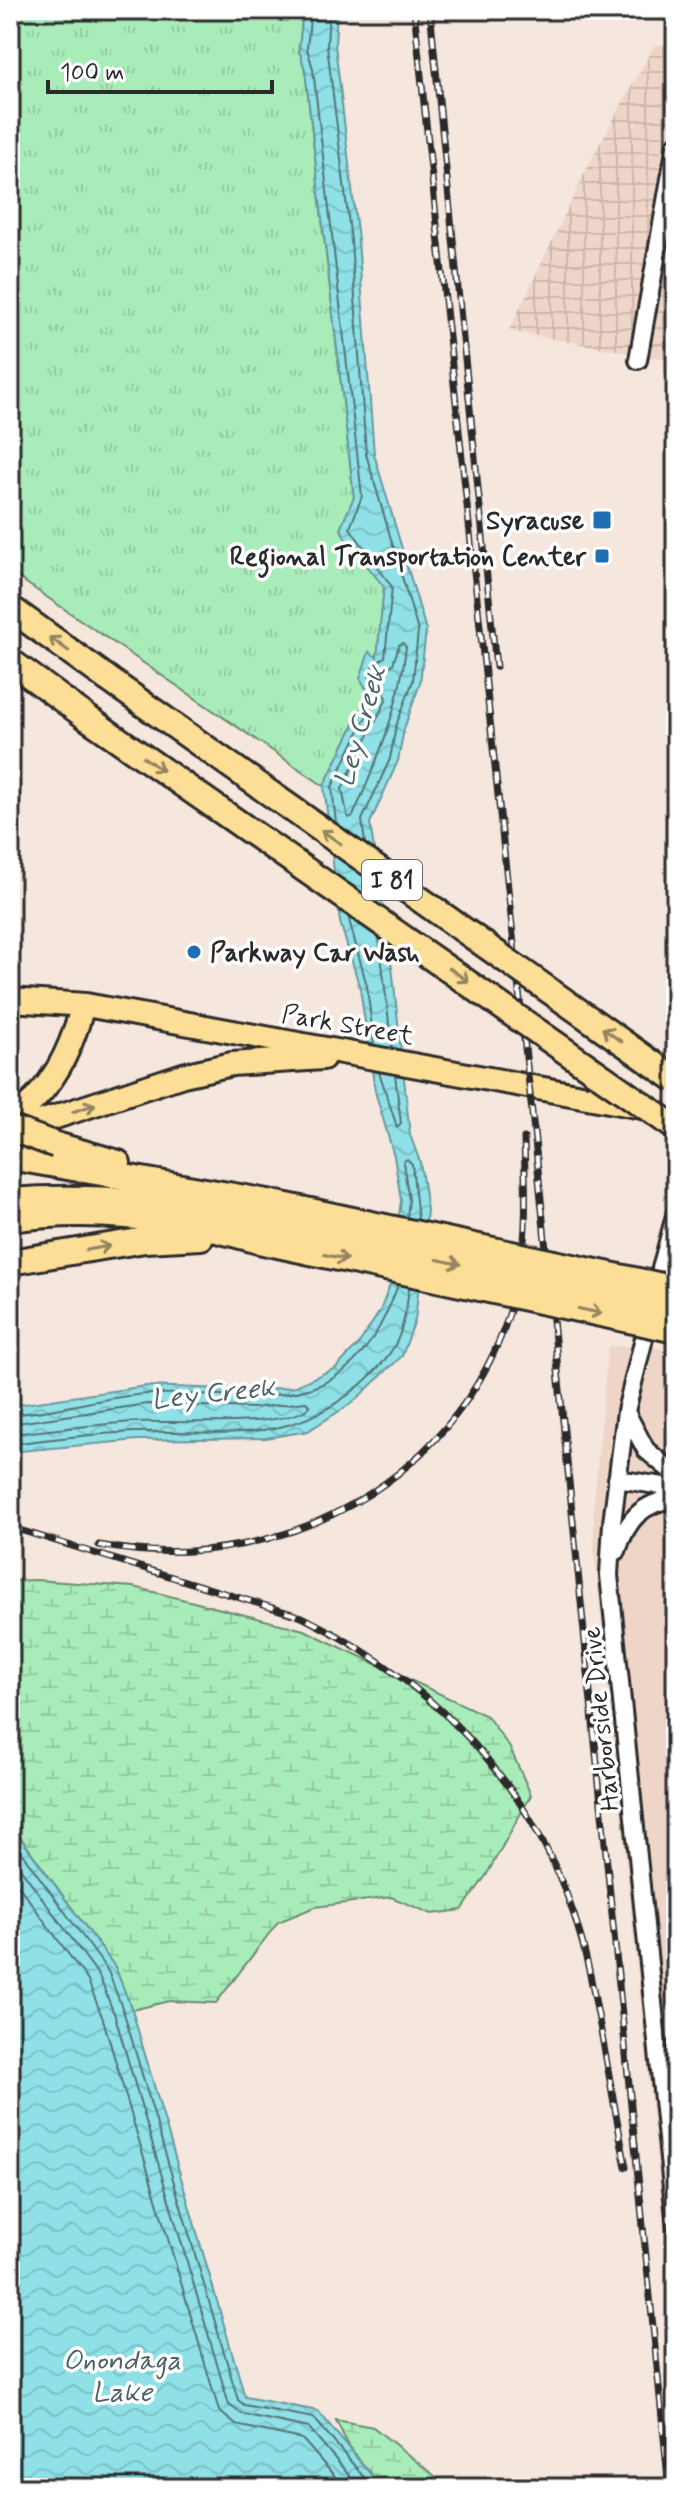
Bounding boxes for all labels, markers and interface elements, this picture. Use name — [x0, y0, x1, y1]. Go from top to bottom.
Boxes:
scale bar — [48, 44, 272, 94]
text: 100 m — [60, 58, 124, 89]
place label: Syracuse — [486, 505, 584, 539]
marker: Syracuse — [591, 509, 613, 531]
place label: Regional Transportation Center — [230, 541, 587, 578]
marker: Regional Transportation Center — [593, 547, 611, 565]
one-way arrow — [49, 636, 70, 653]
water label: Ley Creek — [327, 661, 397, 791]
one-way arrow — [141, 756, 163, 772]
one-way arrow — [320, 829, 342, 845]
road number: I 81 — [362, 860, 422, 900]
place label: Parkway Car Wash — [210, 937, 420, 971]
marker: Parkway Car Wash — [185, 943, 203, 961]
one-way arrow — [447, 967, 469, 983]
street label: Park Street — [279, 998, 416, 1054]
one-way arrow — [602, 1027, 624, 1043]
one-way arrow — [71, 1099, 96, 1114]
one-way arrow — [84, 1239, 110, 1254]
one-way arrow — [322, 1250, 348, 1265]
one-way arrow — [436, 1255, 462, 1270]
one-way arrow — [576, 1305, 602, 1320]
water label: Ley Creek — [150, 1369, 278, 1419]
street label: Harborside Drive — [575, 1625, 629, 1813]
water label: Onondaga Lake — [63, 2343, 181, 2412]

